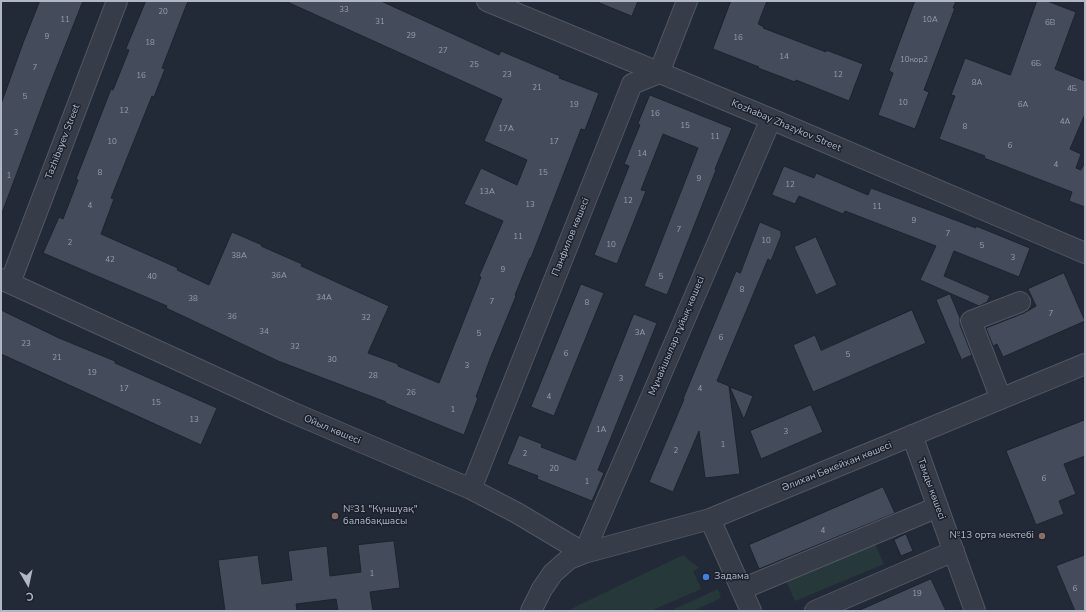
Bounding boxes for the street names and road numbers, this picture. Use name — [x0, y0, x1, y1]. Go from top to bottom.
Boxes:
street label: Kozhabay Zhazykov Street — [729, 97, 843, 155]
street label: Tazhibayev Street — [43, 103, 83, 181]
street label: Панфилов көшесі — [550, 196, 592, 278]
street label: Мұнайшылар тұйық көшесі — [646, 275, 708, 397]
street label: Ойыл көшесі — [302, 413, 362, 447]
street label: Әлихан Бөкейхан көшесі — [780, 439, 894, 495]
street label: Тамды көшесі — [914, 457, 948, 521]

